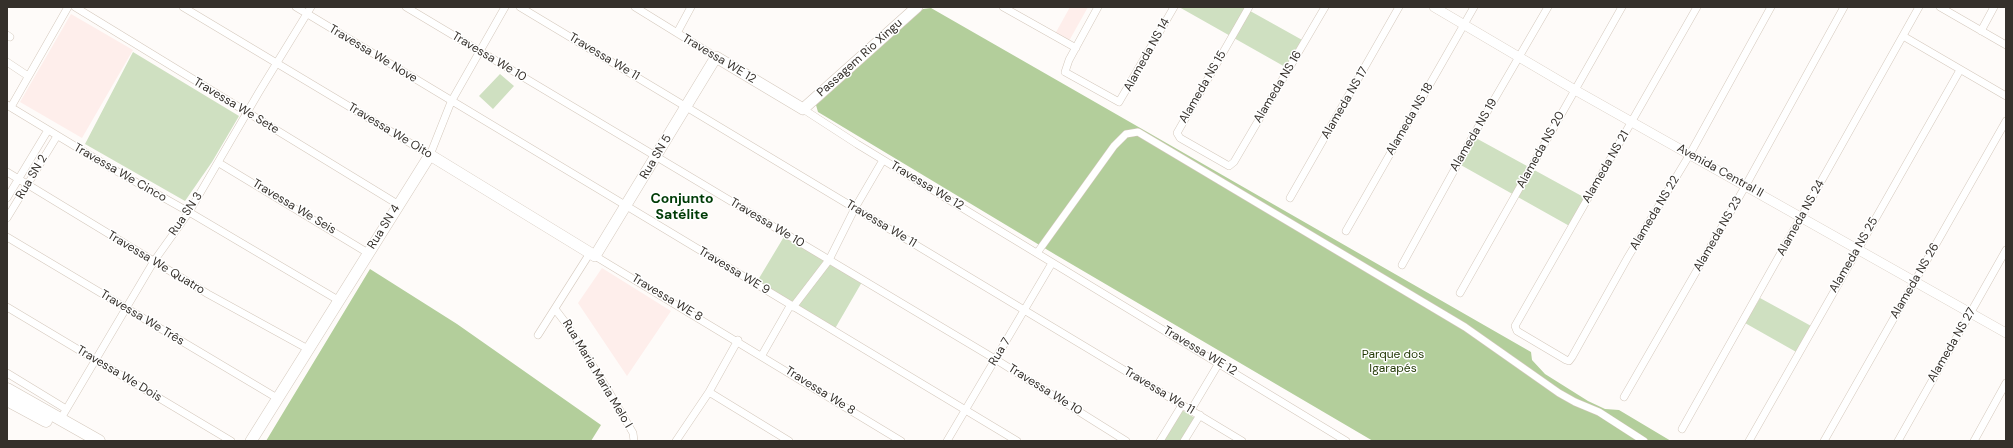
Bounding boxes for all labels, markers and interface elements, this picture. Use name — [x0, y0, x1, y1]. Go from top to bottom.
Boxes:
street label: Passagem Rio Xingu — [814, 16, 906, 100]
street label: Alameda NS 14 — [1121, 16, 1173, 94]
street label: Travessa We Nove — [326, 22, 420, 86]
street label: Travessa We 10 — [449, 29, 529, 85]
street label: Travessa We 11 — [566, 30, 642, 84]
street label: Travessa WE 12 — [679, 31, 759, 87]
street label: Alameda NS 15 — [1176, 48, 1230, 126]
street label: Alameda NS 16 — [1251, 48, 1305, 126]
street label: Alameda NS 17 — [1319, 65, 1371, 141]
street label: Travessa We Sete — [191, 75, 281, 137]
street label: Alameda NS 18 — [1383, 80, 1437, 158]
street label: Alameda NS 19 — [1447, 96, 1501, 174]
street label: Travessa We Oito — [345, 100, 435, 162]
street label: Alameda NS 20 — [1514, 109, 1568, 191]
street label: Alameda NS 21 — [1580, 128, 1632, 206]
street label: Rua SN 5 — [637, 132, 675, 182]
street label: Travessa We Cinco — [71, 141, 169, 205]
street label: Avenida Central II — [1674, 141, 1766, 201]
street label: Rua SN 2 — [13, 152, 51, 202]
street label: Travessa We 12 — [888, 158, 966, 214]
street label: Alameda NS 22 — [1627, 173, 1683, 253]
street label: Travessa We Seis — [250, 176, 338, 238]
street label: Alameda NS 24 — [1774, 178, 1828, 258]
street label: Rua SN 3 — [166, 190, 206, 238]
district label: Conjunto Satélite — [650, 191, 714, 224]
street label: Alameda NS 23 — [1691, 194, 1745, 274]
street label: Travessa We 10 — [727, 195, 807, 251]
street label: Travessa We 11 — [843, 197, 919, 251]
street label: Rua SN 4 — [365, 202, 403, 252]
street label: Alameda NS 25 — [1827, 215, 1881, 295]
street label: Travessa We Quatro — [105, 228, 207, 298]
street label: Alameda NS 26 — [1888, 241, 1942, 321]
street label: Travessa WE 9 — [696, 244, 772, 298]
street label: Travessa WE 8 — [629, 271, 705, 325]
street label: Travessa We Três — [97, 287, 187, 349]
street label: Alameda NS 27 — [1925, 305, 1979, 385]
street label: Rua Maria Maria Melo I — [559, 317, 635, 431]
street label: Travessa WE 12 — [1160, 323, 1240, 379]
street label: Rua 7 — [986, 335, 1014, 369]
street label: Travessa We Dois — [74, 343, 164, 405]
park label: Parque dos Igarapés — [1362, 348, 1424, 376]
street label: Travessa We 10 — [1005, 362, 1085, 418]
street label: Travessa We 8 — [782, 364, 858, 418]
street label: Travessa We 11 — [1121, 364, 1197, 418]

